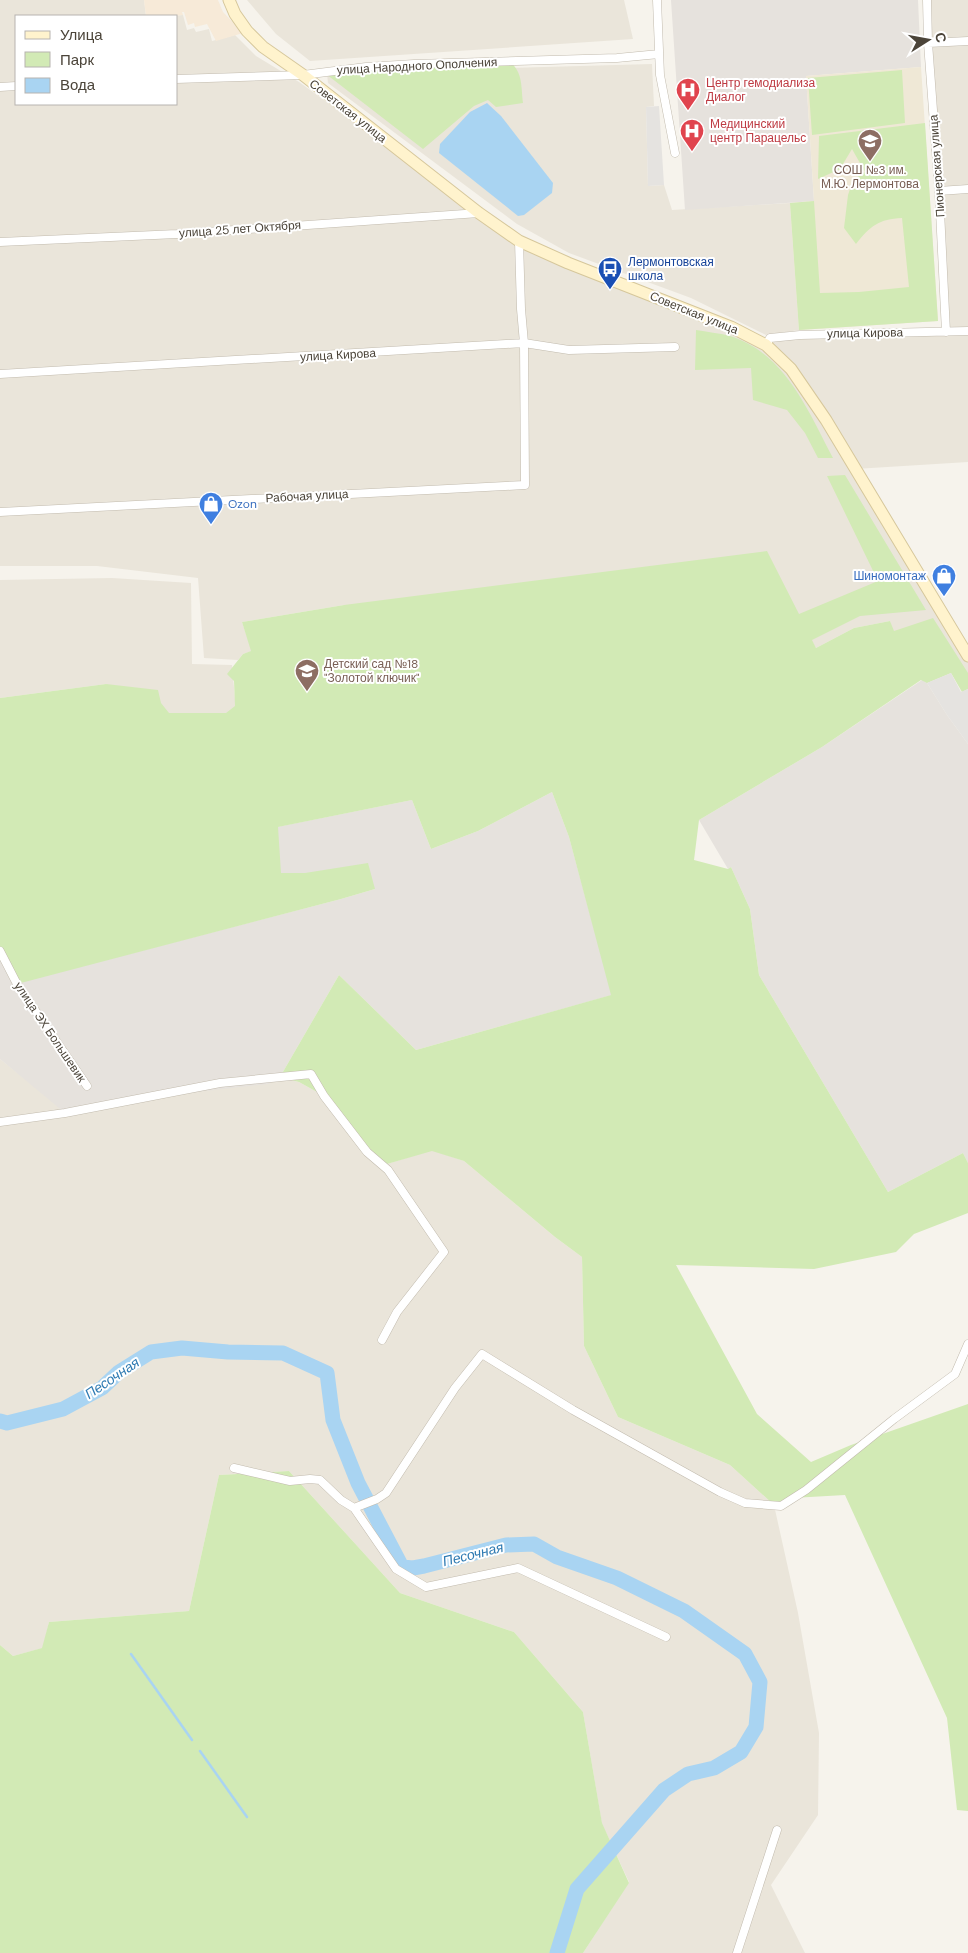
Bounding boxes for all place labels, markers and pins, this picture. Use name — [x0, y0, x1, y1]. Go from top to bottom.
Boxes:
place label: Центр гемодиализа Диалог — [706, 75, 816, 105]
hospital icon: Центр гемодиализа Диалог — [675, 77, 701, 111]
place label: Медицинский центр Парацельс — [710, 116, 806, 146]
hospital icon: Медицинский центр Парацельс — [679, 118, 705, 152]
school or university icon: СОШ №3 им. М.Ю. Лермонтова — [857, 128, 883, 162]
place label: СОШ №3 им. М.Ю. Лермонтова — [821, 162, 919, 192]
place label: Лермонтовская школа — [628, 254, 714, 284]
bus stop icon: Лермонтовская школа — [597, 256, 623, 290]
shop icon: Ozon — [198, 491, 224, 525]
place label: Ozon — [228, 496, 257, 512]
shop icon: Шиномонтаж — [931, 563, 957, 597]
place label: Шиномонтаж — [853, 568, 926, 584]
place label: Детский сад №18 "Золотой ключик" — [324, 656, 420, 686]
school or university icon: Детский сад №18 "Золотой ключик" — [294, 658, 320, 692]

